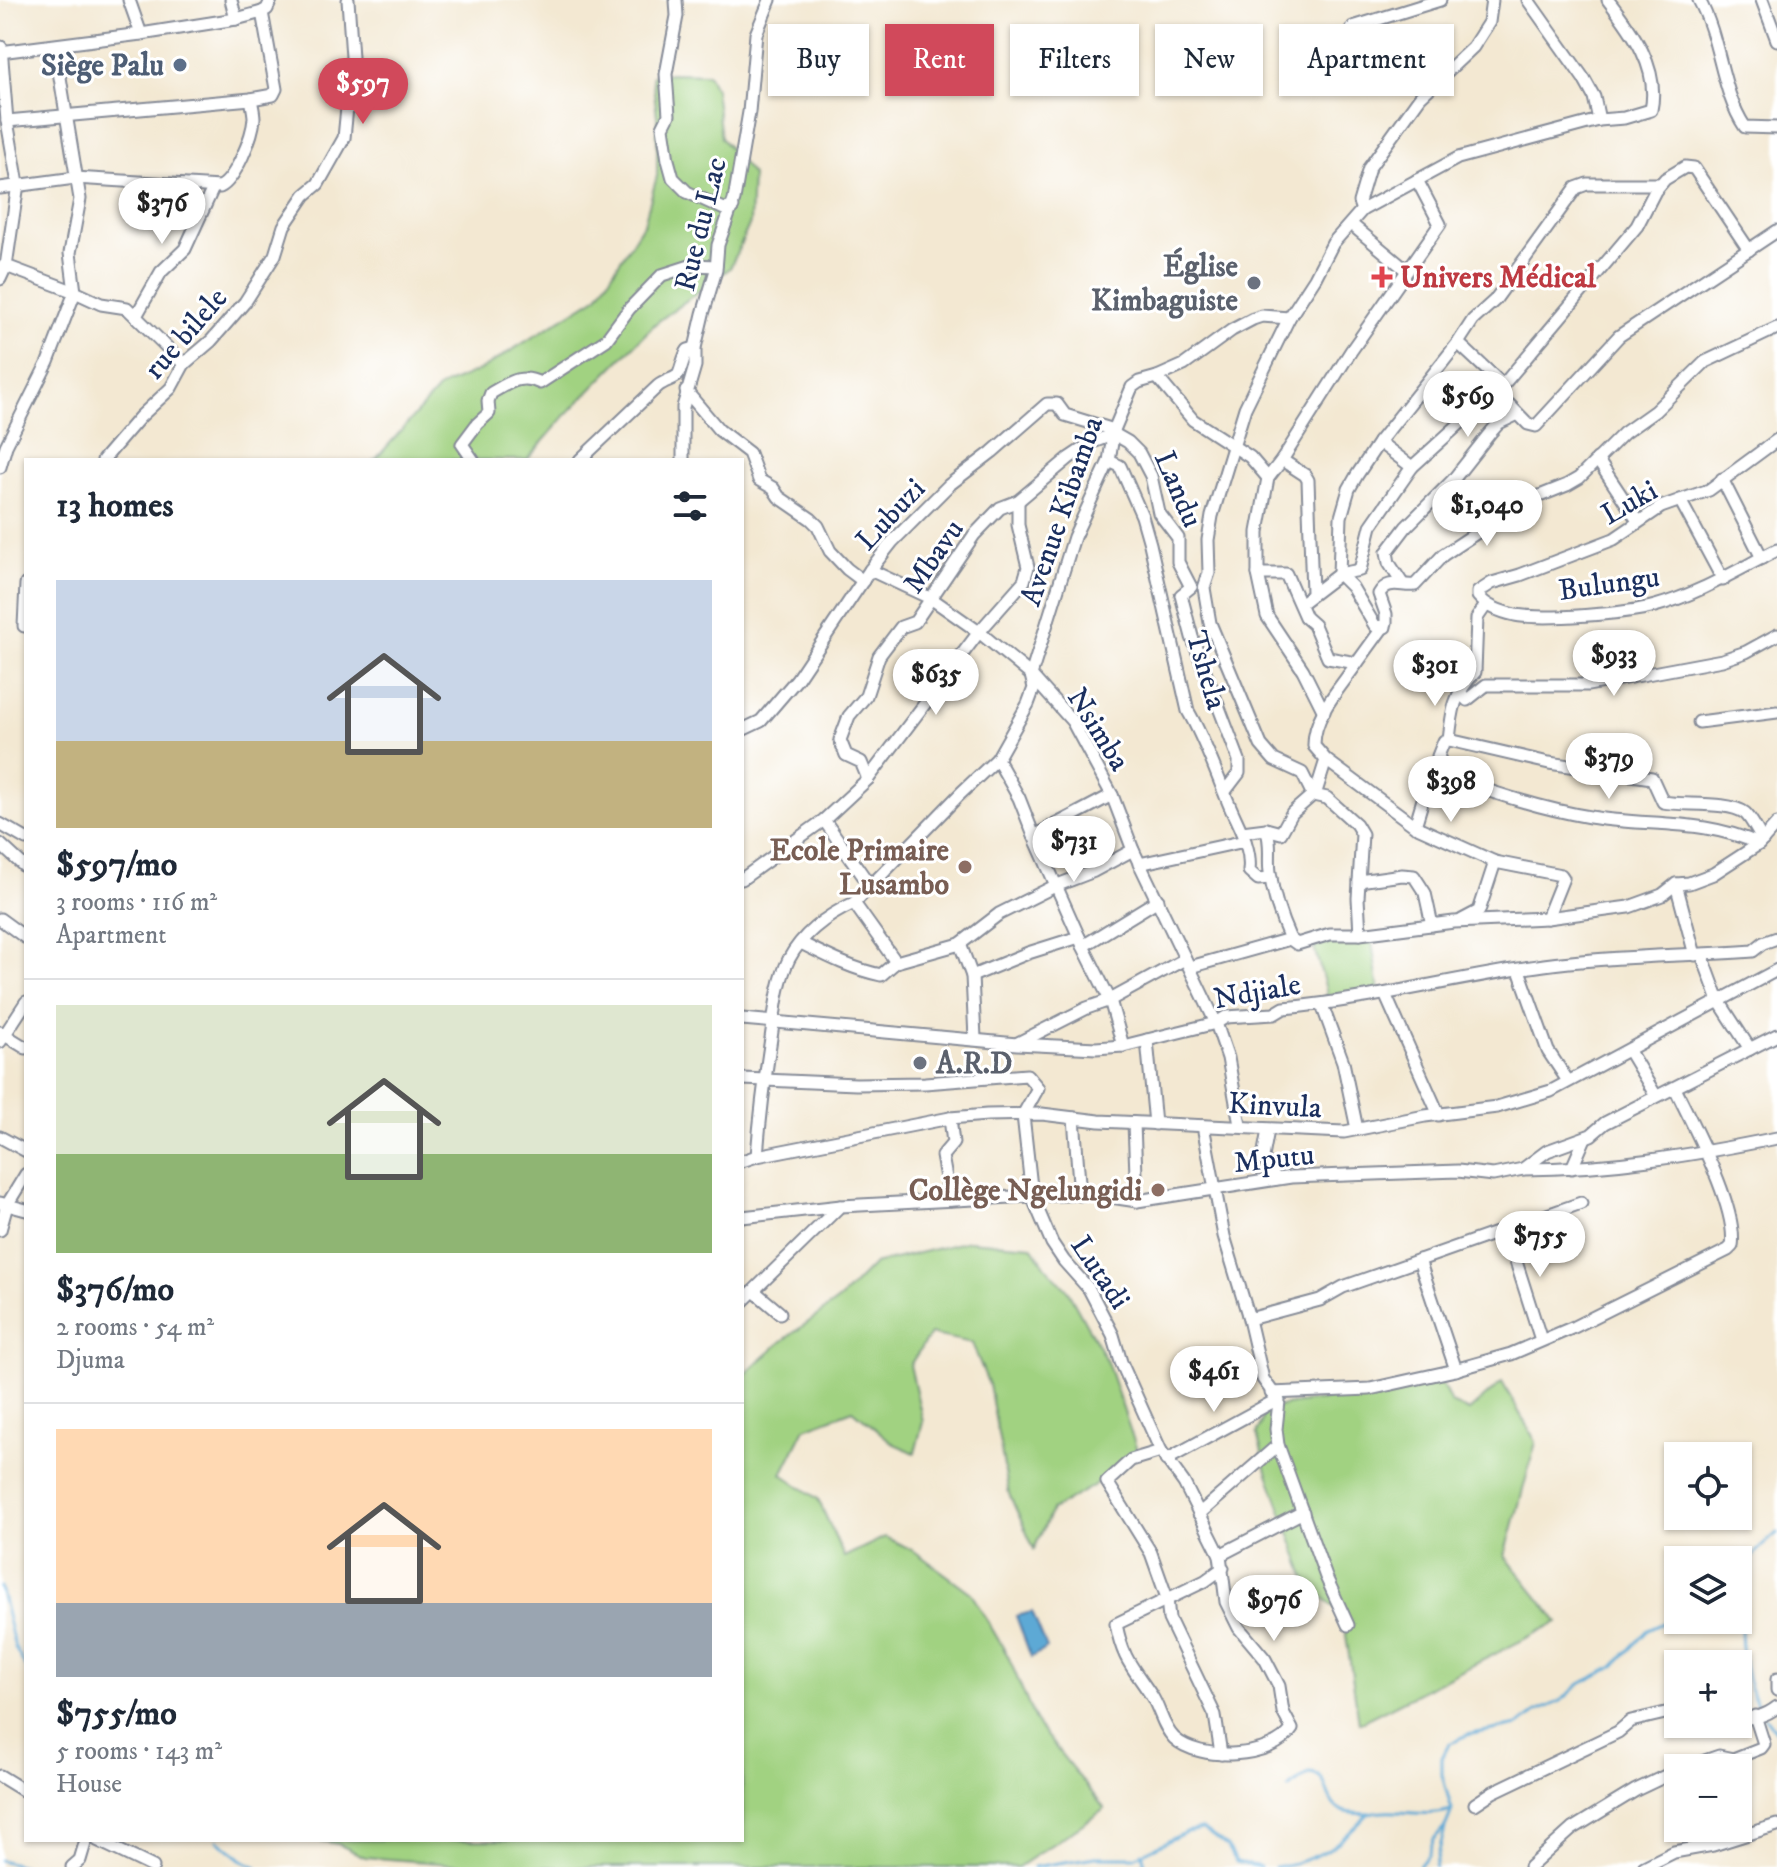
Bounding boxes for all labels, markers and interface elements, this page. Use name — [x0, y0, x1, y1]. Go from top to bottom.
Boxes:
chip: Buy — [768, 24, 869, 96]
chip: Rent — [885, 24, 994, 96]
chip: Filters — [1010, 24, 1139, 96]
chip: New — [1155, 24, 1263, 96]
chip: Apartment — [1279, 24, 1454, 96]
place label: Siège Palu — [41, 48, 164, 85]
marker: Siège Palu — [171, 56, 189, 74]
pin: $597 — [316, 58, 410, 126]
text: $597 — [336, 67, 390, 100]
street label: Rue du Lac — [667, 154, 736, 295]
pin: $376 — [115, 178, 209, 246]
text: $376 — [136, 187, 188, 220]
place label: Église Kimbaguiste — [1091, 247, 1239, 320]
place label: Univers Médical — [1400, 260, 1597, 297]
marker: Univers Médical — [1371, 266, 1393, 288]
marker: Église Kimbaguiste — [1245, 274, 1263, 292]
street label: rue bilele — [136, 281, 236, 387]
pin: $569 — [1421, 371, 1515, 439]
text: $569 — [1441, 380, 1495, 413]
street label: Avenue Kibamba — [1013, 412, 1112, 611]
street label: Landu — [1145, 446, 1210, 533]
street label: Lubuzi — [848, 471, 934, 559]
street label: Luki — [1595, 473, 1664, 534]
pin: $1,040 — [1422, 480, 1552, 548]
icon: filters — [668, 484, 712, 528]
text: 13 homes — [56, 485, 174, 527]
text: $1,040 — [1450, 489, 1524, 522]
street label: Mbavu — [896, 513, 973, 601]
street label: Bulungu — [1556, 559, 1662, 610]
street label: Tshela — [1177, 627, 1234, 714]
pin: $933 — [1567, 630, 1661, 698]
icon: home — [312, 632, 456, 776]
text: $933 — [1591, 639, 1637, 672]
pin: $301 — [1388, 640, 1482, 708]
pin: $635 — [889, 649, 983, 717]
text: $301 — [1411, 649, 1459, 682]
text: $635 — [911, 658, 961, 691]
street label: Nsimba — [1058, 681, 1138, 778]
pin: $379 — [1562, 733, 1656, 801]
text: $379 — [1584, 742, 1634, 775]
pin: $398 — [1404, 756, 1498, 824]
text: $398 — [1426, 765, 1476, 798]
pin: $731 — [1027, 816, 1121, 884]
text: $731 — [1050, 825, 1098, 858]
place label: Ecole Primaire Lusambo — [770, 833, 950, 904]
text: $597/mo — [56, 844, 177, 886]
marker: Ecole Primaire Lusambo — [956, 858, 974, 876]
text: 3 rooms · 116 m² — [56, 886, 217, 919]
text: Apartment — [56, 919, 167, 952]
street label: Ndjiale — [1211, 967, 1304, 1018]
place label: A.R.D — [935, 1046, 1012, 1083]
marker: A.R.D — [911, 1054, 929, 1072]
icon: home — [312, 1057, 456, 1201]
street label: Kinvula — [1227, 1086, 1323, 1127]
street label: Mputu — [1232, 1137, 1316, 1182]
place label: Collège Ngelungidi — [909, 1173, 1142, 1210]
marker: Collège Ngelungidi — [1149, 1181, 1167, 1199]
pin: $755 — [1493, 1211, 1587, 1279]
text: $755 — [1513, 1220, 1567, 1253]
street label: Lutadi — [1062, 1229, 1138, 1317]
text: $376/mo — [56, 1269, 174, 1311]
text: 2 rooms · 54 m² — [56, 1311, 214, 1344]
text: Djuma — [56, 1344, 125, 1377]
pin: $461 — [1167, 1346, 1261, 1414]
text: $461 — [1188, 1355, 1240, 1388]
map controls — [1664, 1442, 1752, 1842]
button: locate — [1664, 1442, 1752, 1530]
icon: home — [312, 1481, 456, 1625]
button: layers — [1664, 1546, 1752, 1634]
pin: $976 — [1227, 1575, 1321, 1643]
text: $976 — [1247, 1584, 1301, 1617]
button: + — [1664, 1650, 1752, 1738]
text: $755/mo — [56, 1693, 177, 1735]
text: 5 rooms · 143 m² — [56, 1735, 222, 1768]
button: − — [1664, 1754, 1752, 1842]
text: House — [56, 1768, 122, 1801]

